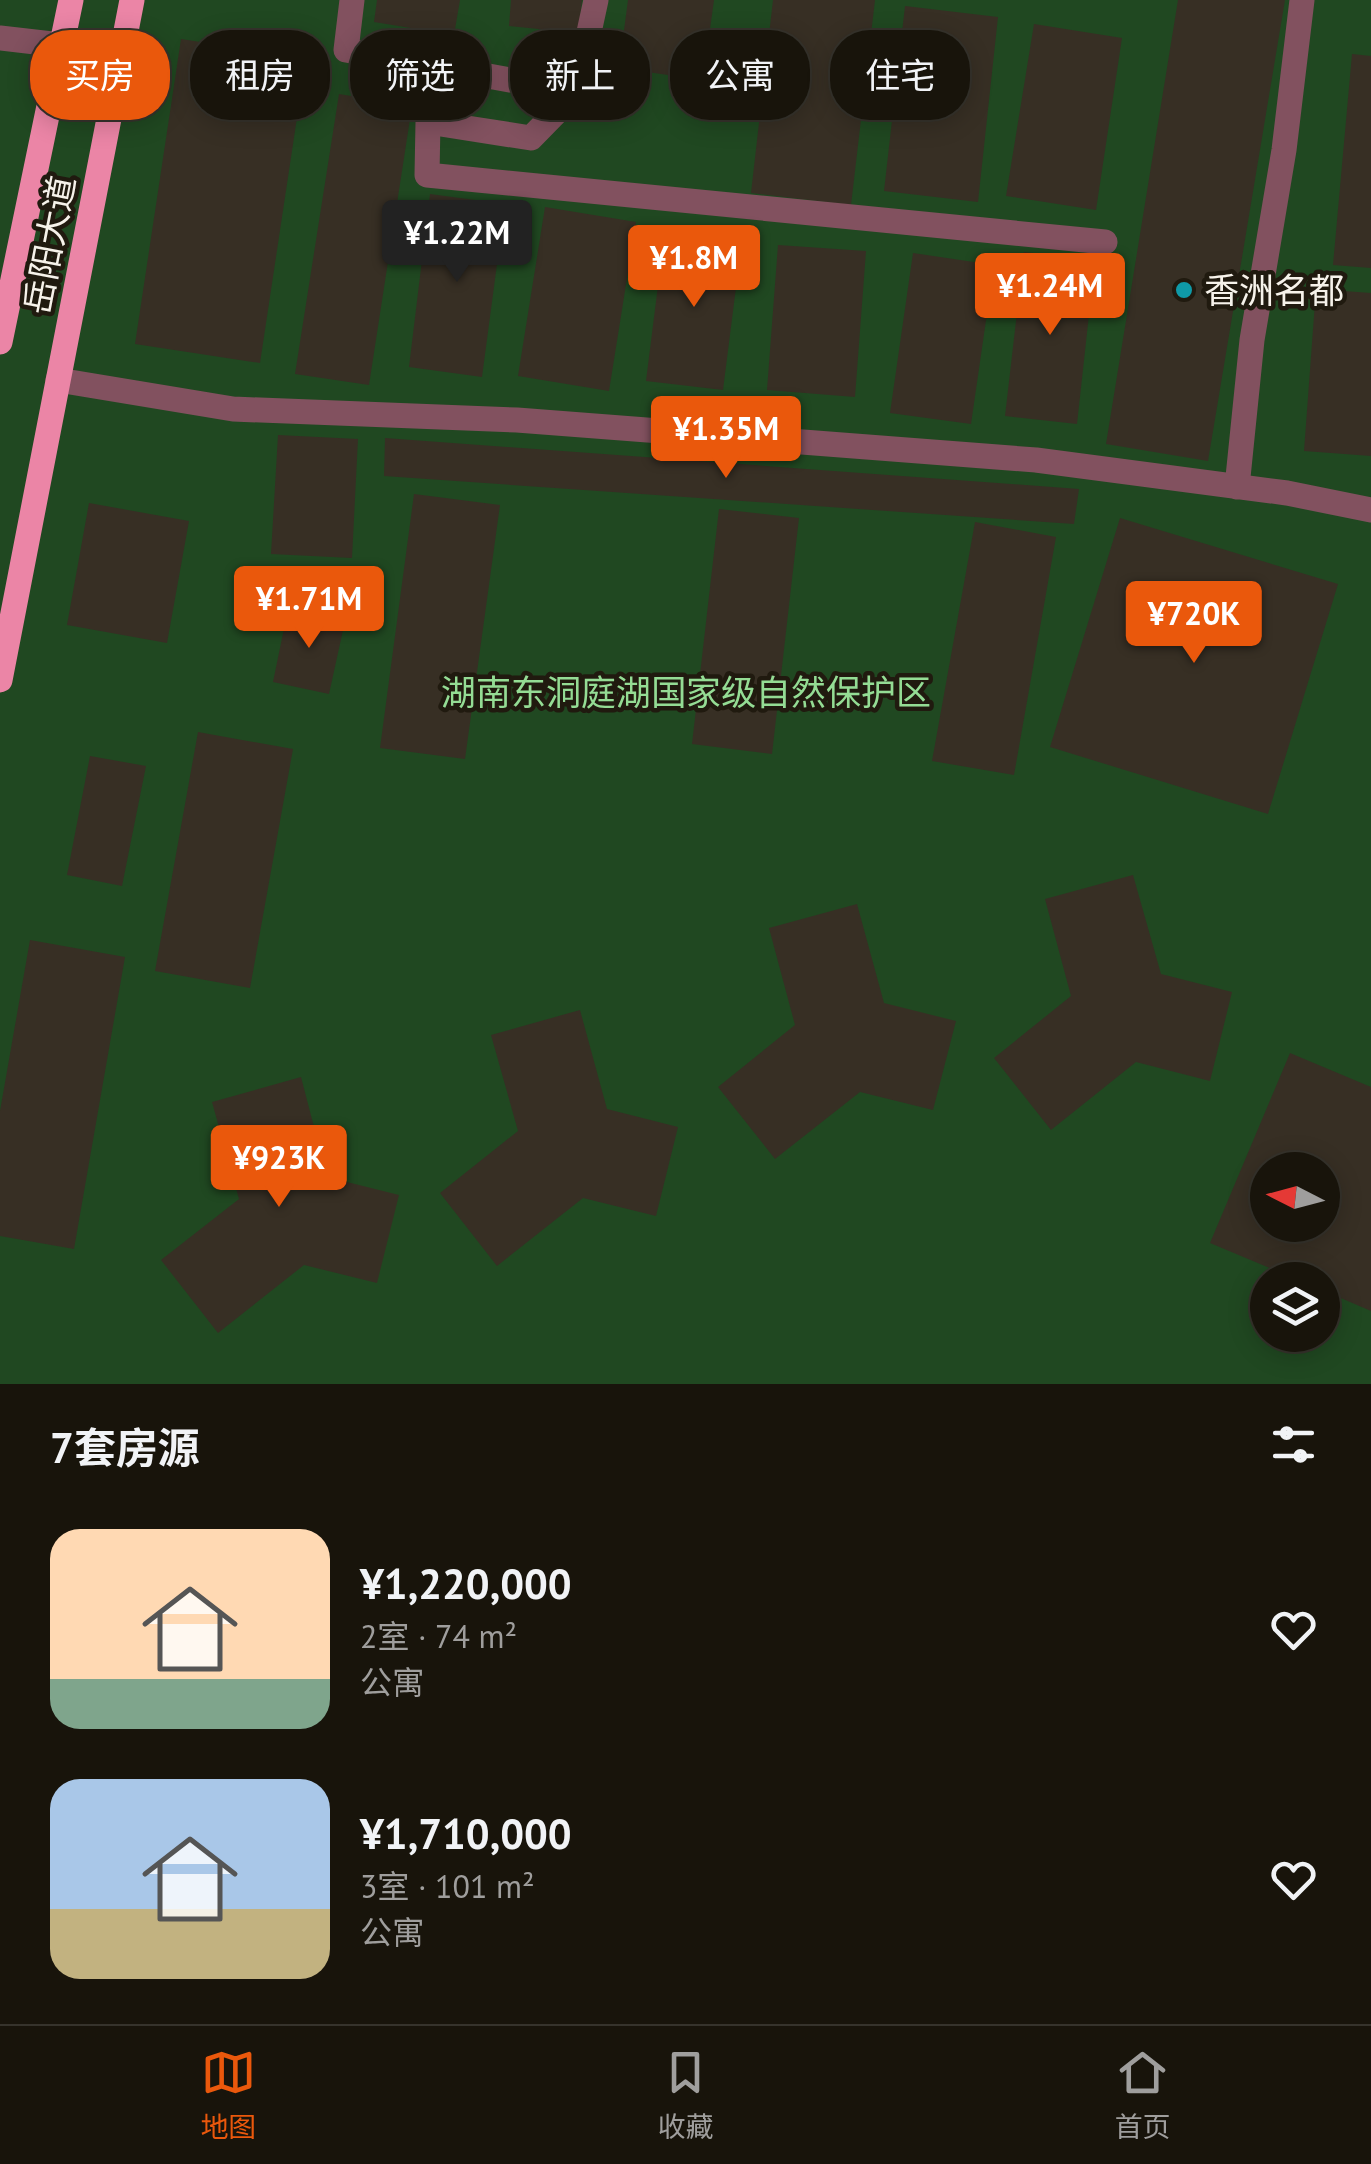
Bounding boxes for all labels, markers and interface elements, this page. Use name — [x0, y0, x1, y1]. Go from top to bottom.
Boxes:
chip: 买房 — [30, 30, 170, 120]
chip: 租房 — [190, 30, 330, 120]
chip: 筛选 — [350, 30, 490, 120]
chip: 新上 — [510, 30, 650, 120]
chip: 公寓 — [670, 30, 810, 120]
chip: 住宅 — [830, 30, 970, 120]
street label: 岳阳大道 — [13, 172, 85, 318]
pin: ¥1.22M — [376, 200, 538, 285]
text: ¥1.22M — [404, 211, 510, 253]
pin: ¥1.8M — [624, 225, 764, 310]
text: ¥1.8M — [650, 236, 738, 278]
pin: ¥1.24M — [969, 253, 1131, 338]
text: ¥1.24M — [997, 264, 1103, 306]
place label: 香洲名都 — [1204, 267, 1344, 313]
marker: 香洲名都 — [1173, 279, 1195, 301]
pin: ¥1.35M — [645, 396, 807, 481]
text: ¥1.35M — [673, 407, 779, 449]
pin: ¥1.71M — [228, 566, 390, 651]
text: ¥1.71M — [256, 577, 362, 619]
pin: ¥720K — [1124, 581, 1264, 666]
text: ¥720K — [1148, 592, 1240, 634]
park label: 湖南东洞庭湖国家级自然保护区 — [441, 669, 931, 715]
pin: ¥923K — [209, 1125, 349, 1210]
text: ¥923K — [233, 1136, 325, 1178]
north arrow — [1250, 1152, 1340, 1242]
map controls — [1250, 1152, 1340, 1352]
button: layers — [1250, 1262, 1340, 1352]
icon: filters — [1266, 1417, 1321, 1472]
text: 7套房源 — [50, 1420, 200, 1475]
text: ¥1,220,000 — [360, 1556, 572, 1611]
icon: home — [130, 1569, 250, 1689]
icon: heart — [1266, 1602, 1321, 1657]
text: 2室 · 74 m² — [360, 1615, 517, 1657]
text: 公寓 — [360, 1661, 424, 1703]
text: ¥1,710,000 — [360, 1806, 572, 1861]
icon: home — [130, 1819, 250, 1939]
icon: heart — [1266, 1852, 1321, 1907]
text: 3室 · 101 m² — [360, 1865, 535, 1907]
text: 公寓 — [360, 1911, 424, 1953]
tab: 地图 — [200, 2045, 257, 2145]
tab: 收藏 — [657, 2045, 714, 2145]
tab: 首页 — [1114, 2045, 1171, 2145]

